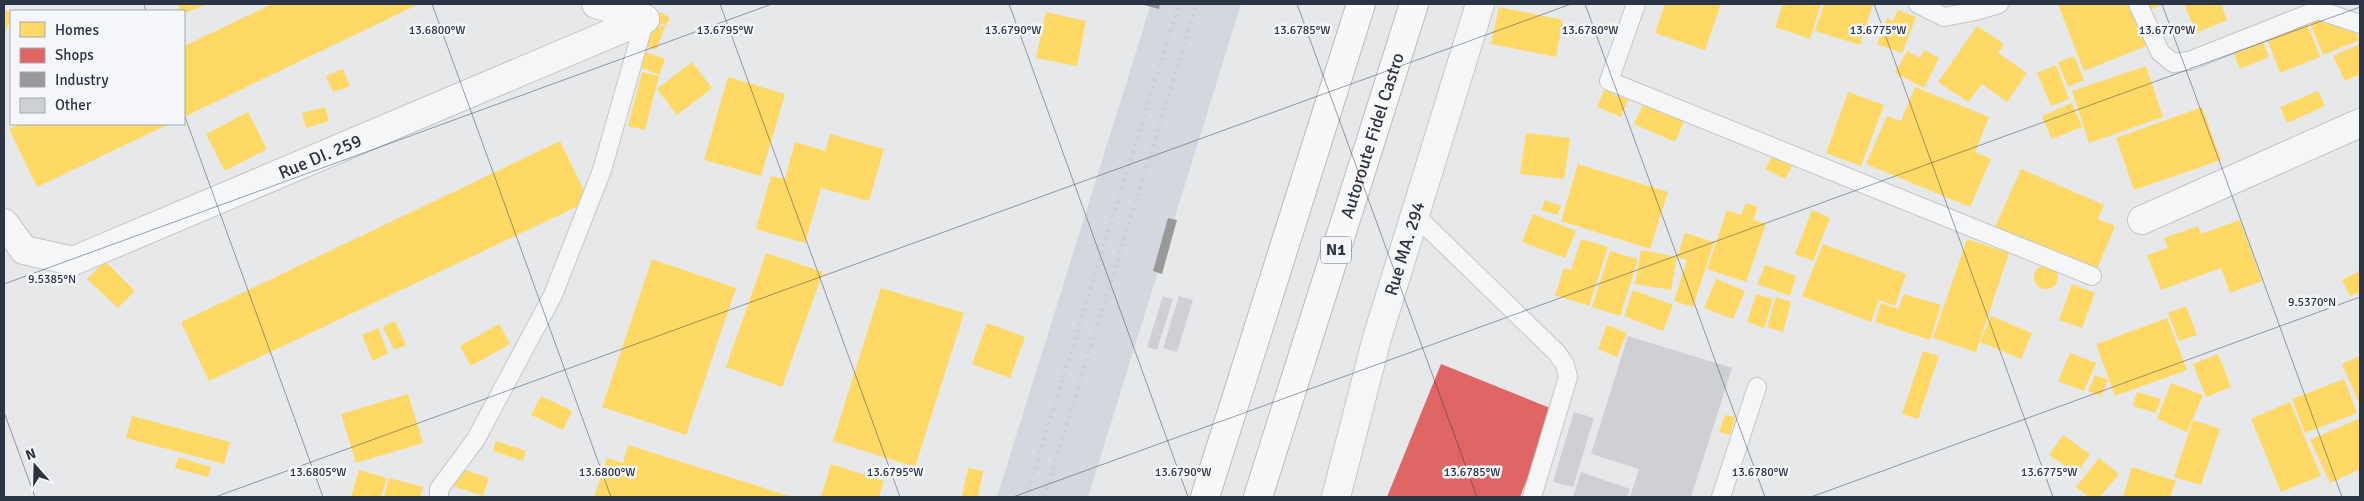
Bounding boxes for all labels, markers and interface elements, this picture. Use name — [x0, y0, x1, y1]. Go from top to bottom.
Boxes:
legend — [10, 10, 185, 125]
text: Homes — [55, 21, 99, 39]
text: 13.6800°W — [409, 23, 465, 38]
text: 13.6795°W — [697, 23, 753, 38]
text: 13.6790°W — [985, 23, 1041, 38]
text: 13.6785°W — [1274, 23, 1330, 38]
text: 13.6780°W — [1562, 23, 1618, 38]
text: 13.6775°W — [1850, 23, 1906, 38]
text: 13.6770°W — [2139, 23, 2195, 38]
text: Shops — [55, 46, 94, 64]
street label: Autoroute Fidel Castro — [1336, 50, 1409, 221]
text: Industry — [55, 71, 108, 89]
text: Other — [55, 96, 92, 114]
street label: Rue DI. 259 — [275, 129, 365, 184]
street label: Rue MA. 294 — [1380, 198, 1430, 298]
road number: N1 — [1321, 236, 1351, 264]
text: 9.5385°N — [28, 272, 76, 287]
text: 9.5370°N — [2288, 295, 2336, 310]
north arrow — [10, 441, 60, 491]
text: N — [23, 445, 38, 464]
text: 13.6805°W — [290, 465, 346, 480]
text: 13.6800°W — [579, 465, 635, 480]
text: 13.6795°W — [867, 465, 923, 480]
text: 13.6790°W — [1155, 465, 1211, 480]
text: 13.6785°W — [1444, 465, 1500, 480]
text: 13.6780°W — [1732, 465, 1788, 480]
text: 13.6775°W — [2021, 465, 2077, 480]

